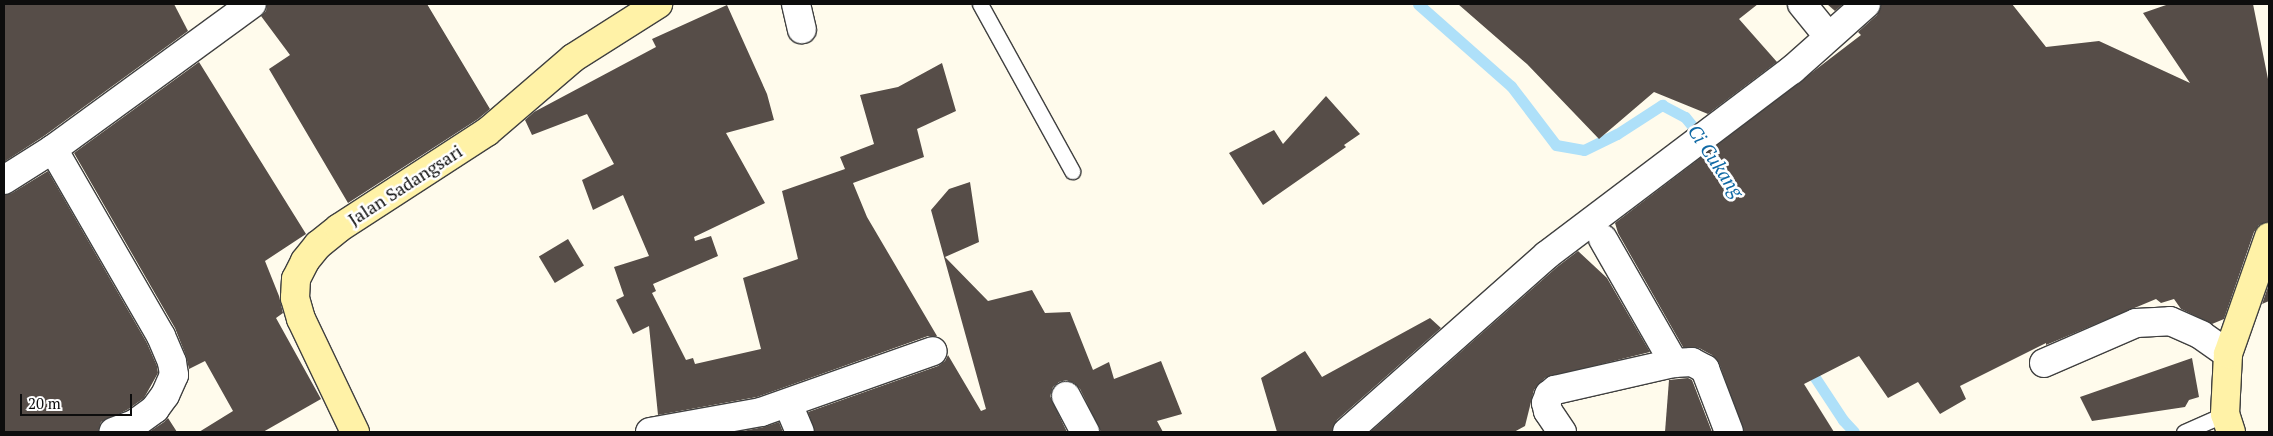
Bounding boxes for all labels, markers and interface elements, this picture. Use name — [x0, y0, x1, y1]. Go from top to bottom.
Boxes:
water label: Ci Cukang — [1683, 120, 1749, 202]
street label: Jalan Sadangsari — [344, 140, 466, 230]
scale bar — [22, 384, 135, 416]
text: 20 m — [28, 393, 61, 413]

